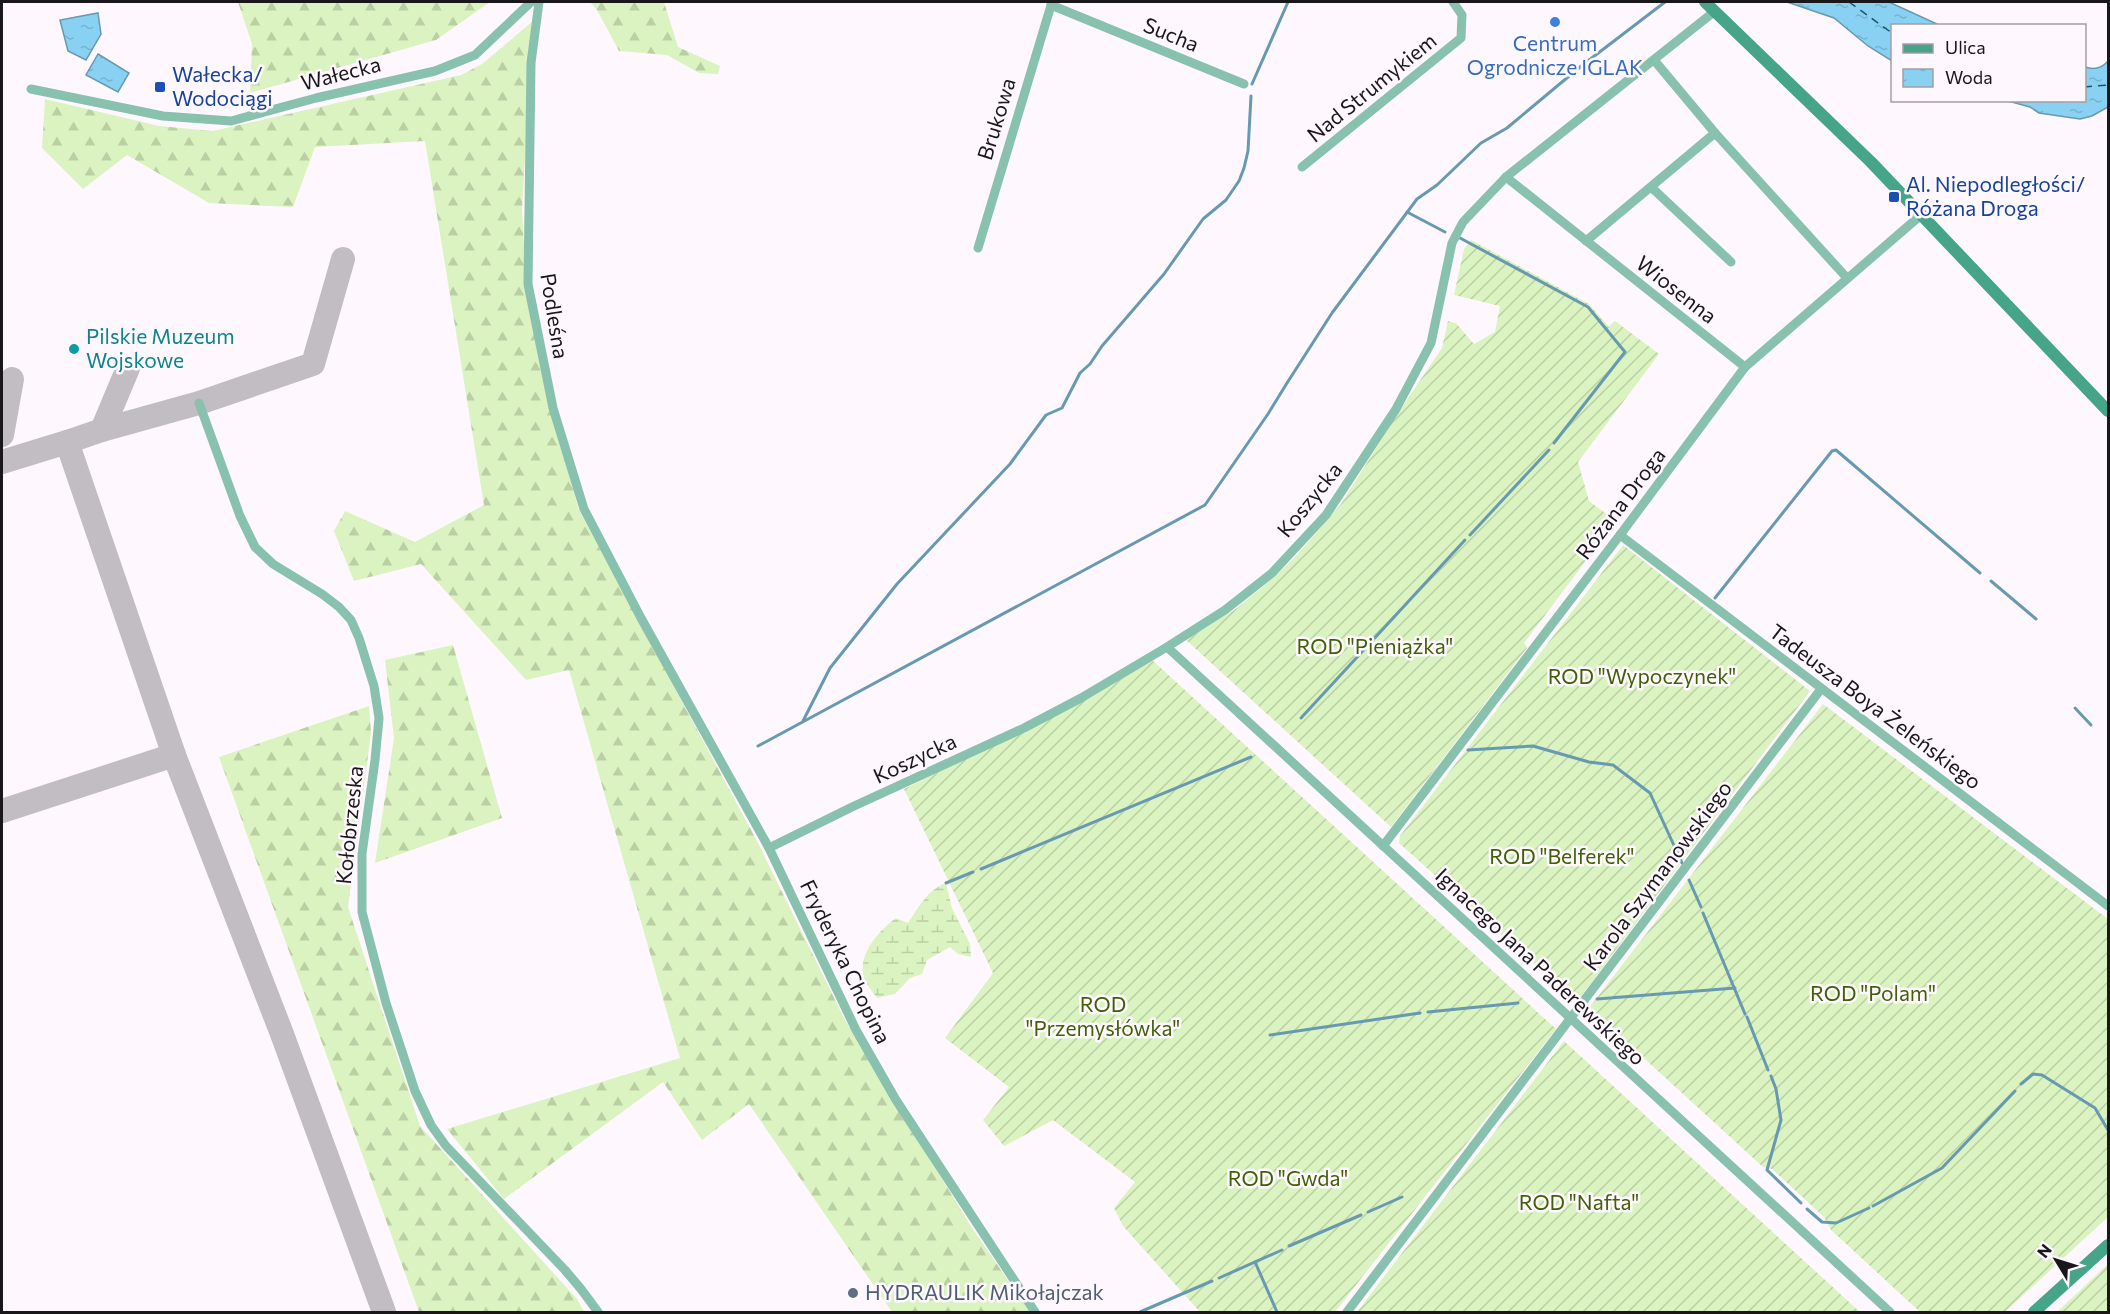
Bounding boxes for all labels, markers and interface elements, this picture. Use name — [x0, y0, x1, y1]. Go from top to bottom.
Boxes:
street label: Sucha — [1140, 11, 1203, 56]
marker: Centrum Ogrodnicze IGLAK — [1548, 15, 1562, 29]
legend — [1891, 24, 2086, 102]
street label: Nad Strumykiem — [1301, 27, 1441, 147]
place label: Centrum Ogrodnicze IGLAK — [1467, 30, 1643, 79]
text: Ulica — [1945, 36, 1986, 58]
street label: Wałecka — [298, 51, 383, 95]
place label: Wałecka/ Wodociągi — [172, 61, 273, 110]
text: Woda — [1945, 66, 1993, 88]
street label: Brukowa — [971, 75, 1020, 163]
marker: Wałecka/ Wodociągi — [153, 80, 167, 94]
place label: Al. Niepodległości/ Różana Droga — [1906, 171, 2085, 220]
marker: Al. Niepodległości/ Różana Droga — [1887, 190, 1901, 204]
street label: Wiosenna — [1632, 250, 1722, 328]
street label: Podleśna — [536, 271, 575, 360]
place label: Pilskie Muzeum Wojskowe — [86, 323, 235, 372]
marker: Pilskie Muzeum Wojskowe — [67, 342, 81, 356]
street label: Różana Droga — [1570, 443, 1670, 564]
street label: Koszycka — [1271, 457, 1347, 541]
street label: Tadeusza Boya Żeleńskiego — [1765, 618, 1987, 794]
park label: ROD "Pieniążka" — [1297, 633, 1453, 658]
park label: ROD "Wypoczynek" — [1548, 663, 1736, 688]
street label: Koszycka — [869, 728, 960, 788]
street label: Kołobrzeska — [330, 764, 367, 885]
street label: Karola Szymanowskiego — [1577, 775, 1736, 975]
park label: ROD "Belferek" — [1489, 843, 1635, 868]
street label: Ignacego Jana Paderewskiego — [1431, 862, 1651, 1070]
street label: Fryderyka Chopina — [796, 875, 897, 1047]
park label: ROD "Polam" — [1810, 980, 1936, 1005]
park label: ROD "Przemysłówka" — [1026, 991, 1180, 1040]
park label: ROD "Gwda" — [1228, 1165, 1348, 1190]
park label: ROD "Nafta" — [1519, 1189, 1639, 1214]
north arrow — [2026, 1230, 2086, 1290]
text: N — [2033, 1240, 2055, 1261]
place label: HYDRAULIK Mikołajczak — [865, 1279, 1104, 1304]
marker: HYDRAULIK Mikołajczak — [846, 1286, 860, 1300]

